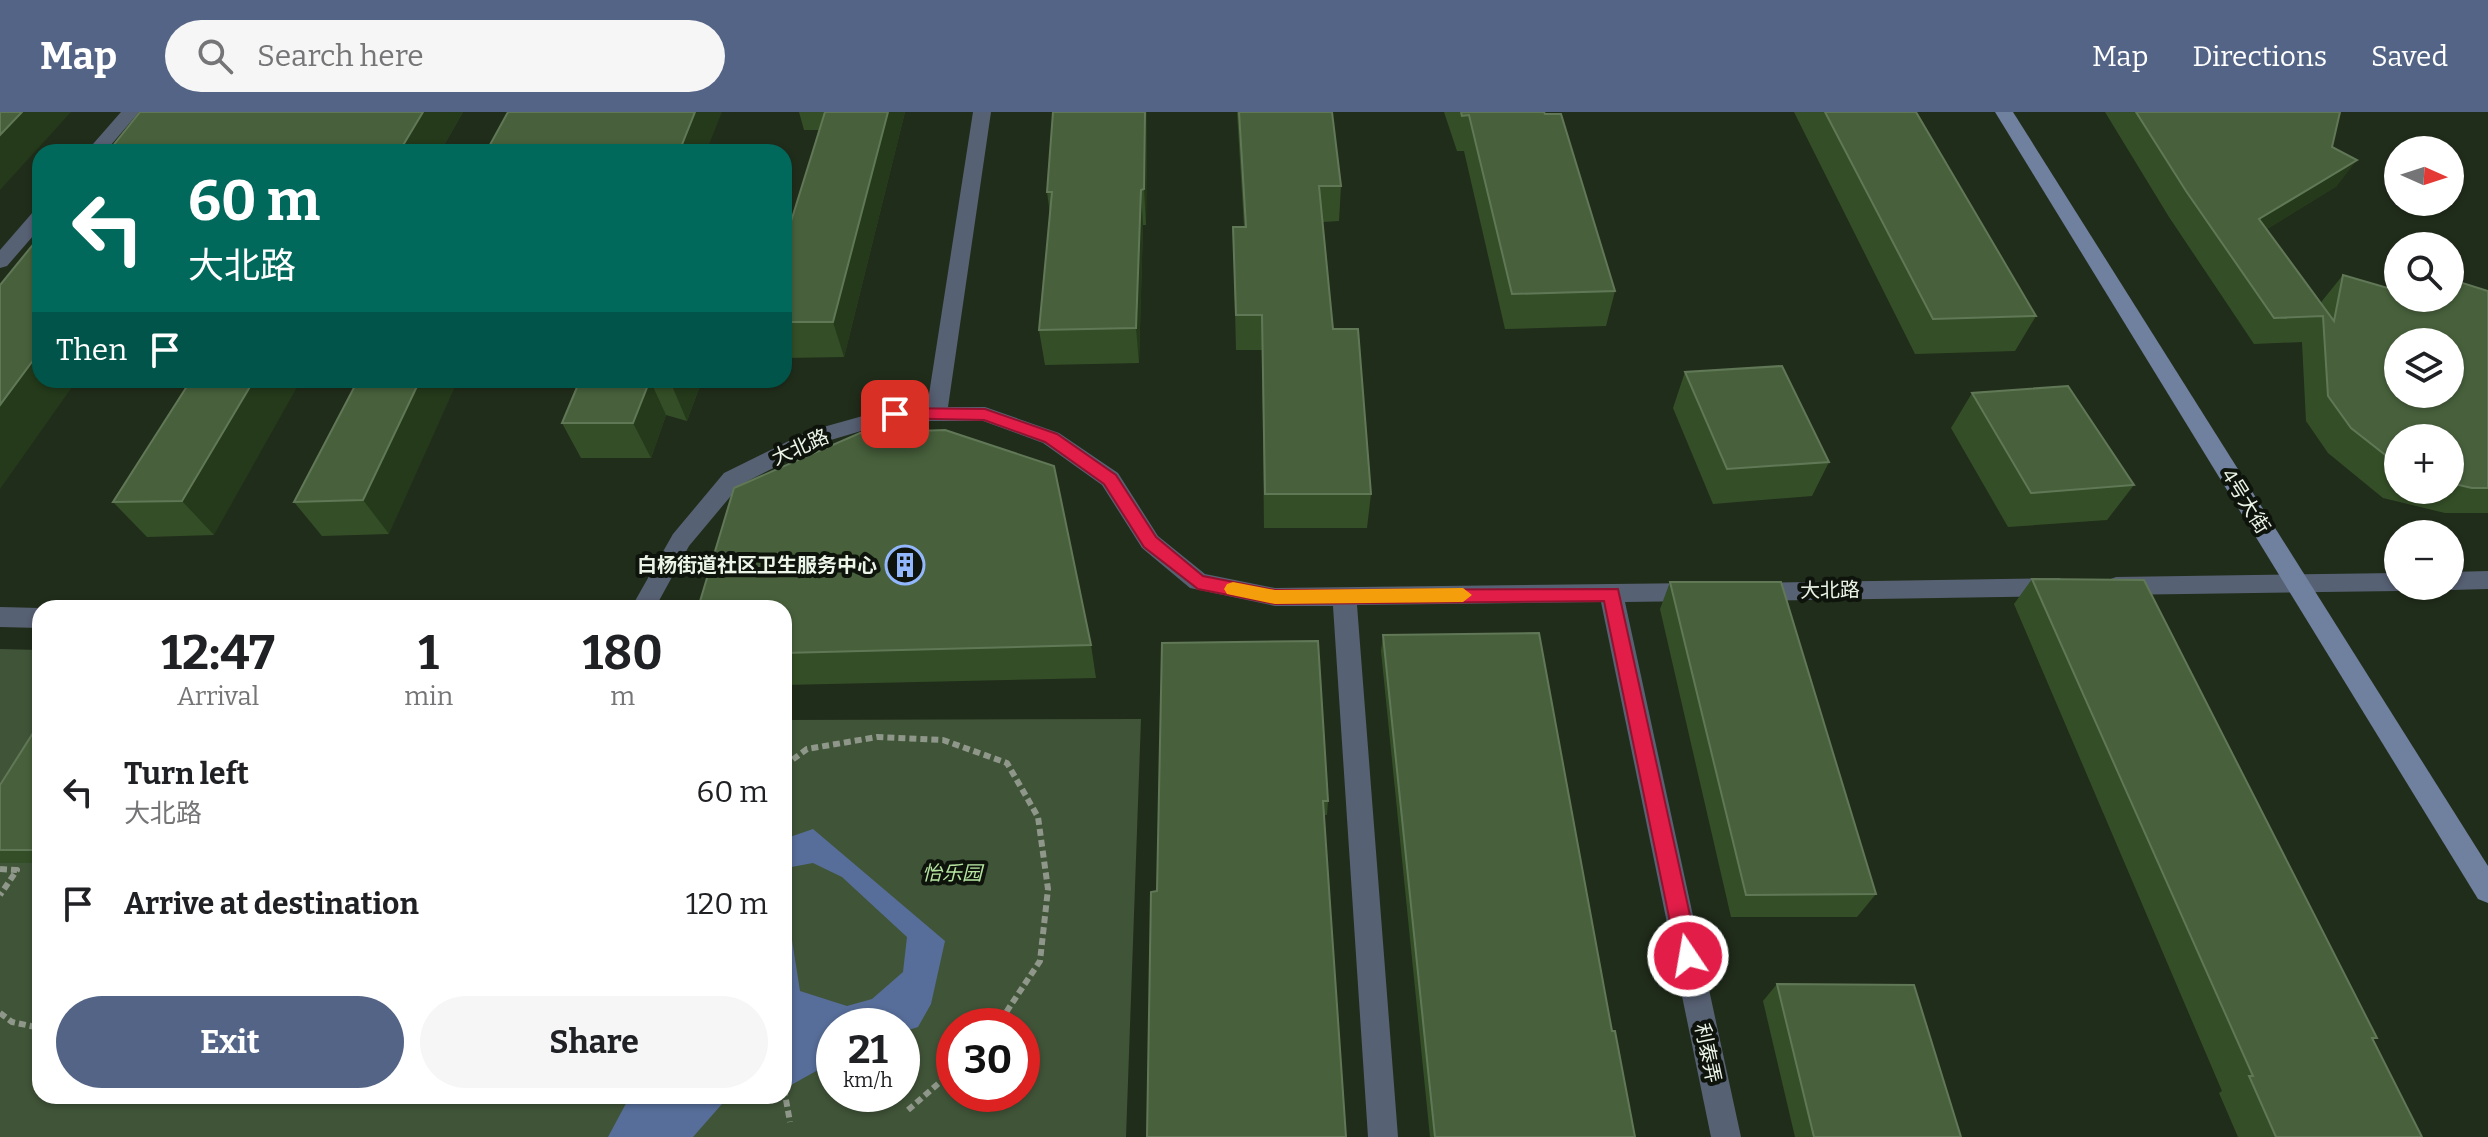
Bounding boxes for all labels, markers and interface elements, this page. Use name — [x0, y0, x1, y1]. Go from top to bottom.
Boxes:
search box — [165, 20, 725, 92]
text: Map — [40, 33, 117, 79]
icon: search — [193, 34, 237, 78]
text: Search here — [257, 38, 424, 74]
text: Map — [2092, 40, 2148, 73]
text: Directions — [2192, 40, 2327, 73]
text: Saved — [2371, 40, 2448, 73]
north arrow — [2384, 136, 2464, 216]
map controls — [2384, 136, 2464, 600]
text: 60 m — [188, 168, 320, 235]
icon: left — [56, 176, 160, 280]
button: search — [2384, 232, 2464, 312]
text: 大北路 — [188, 244, 296, 288]
icon: arrive — [143, 328, 187, 372]
button: layers — [2384, 328, 2464, 408]
text: Then — [56, 332, 127, 368]
pin — [861, 380, 929, 448]
icon: arrive — [873, 392, 917, 436]
street label: 大北路 — [768, 424, 832, 470]
button: + — [2384, 424, 2464, 504]
street label: 4号大街 — [2217, 464, 2275, 538]
button: − — [2384, 520, 2464, 600]
building icon: 白杨街道社区卫生服务中心 — [884, 544, 926, 586]
place label: 白杨街道社区卫生服务中心 — [637, 553, 877, 577]
street label: 大北路 — [1800, 577, 1860, 603]
text: 12:47 — [161, 624, 275, 682]
text: 1 — [418, 624, 439, 682]
text: 180 — [583, 624, 663, 682]
text: Arrival — [177, 681, 259, 712]
text: min — [404, 681, 453, 712]
text: m — [610, 681, 635, 712]
text: Turn left — [124, 756, 249, 792]
icon: left — [56, 770, 100, 814]
text: 60 m — [697, 774, 768, 810]
text: 大北路 — [124, 798, 202, 829]
park label: 怡乐园 — [922, 861, 985, 885]
icon: arrive — [56, 882, 100, 926]
text: Arrive at destination — [124, 886, 419, 922]
text: 120 m — [686, 886, 768, 922]
position arrow — [1646, 914, 1730, 998]
button: Exit — [56, 996, 404, 1088]
button: Share — [420, 996, 768, 1088]
speed limit sign: 30 — [936, 1008, 1040, 1112]
street label: 利泰弄 — [1690, 1021, 1726, 1085]
text: 21 — [848, 1026, 888, 1074]
text: km/h — [843, 1068, 893, 1092]

